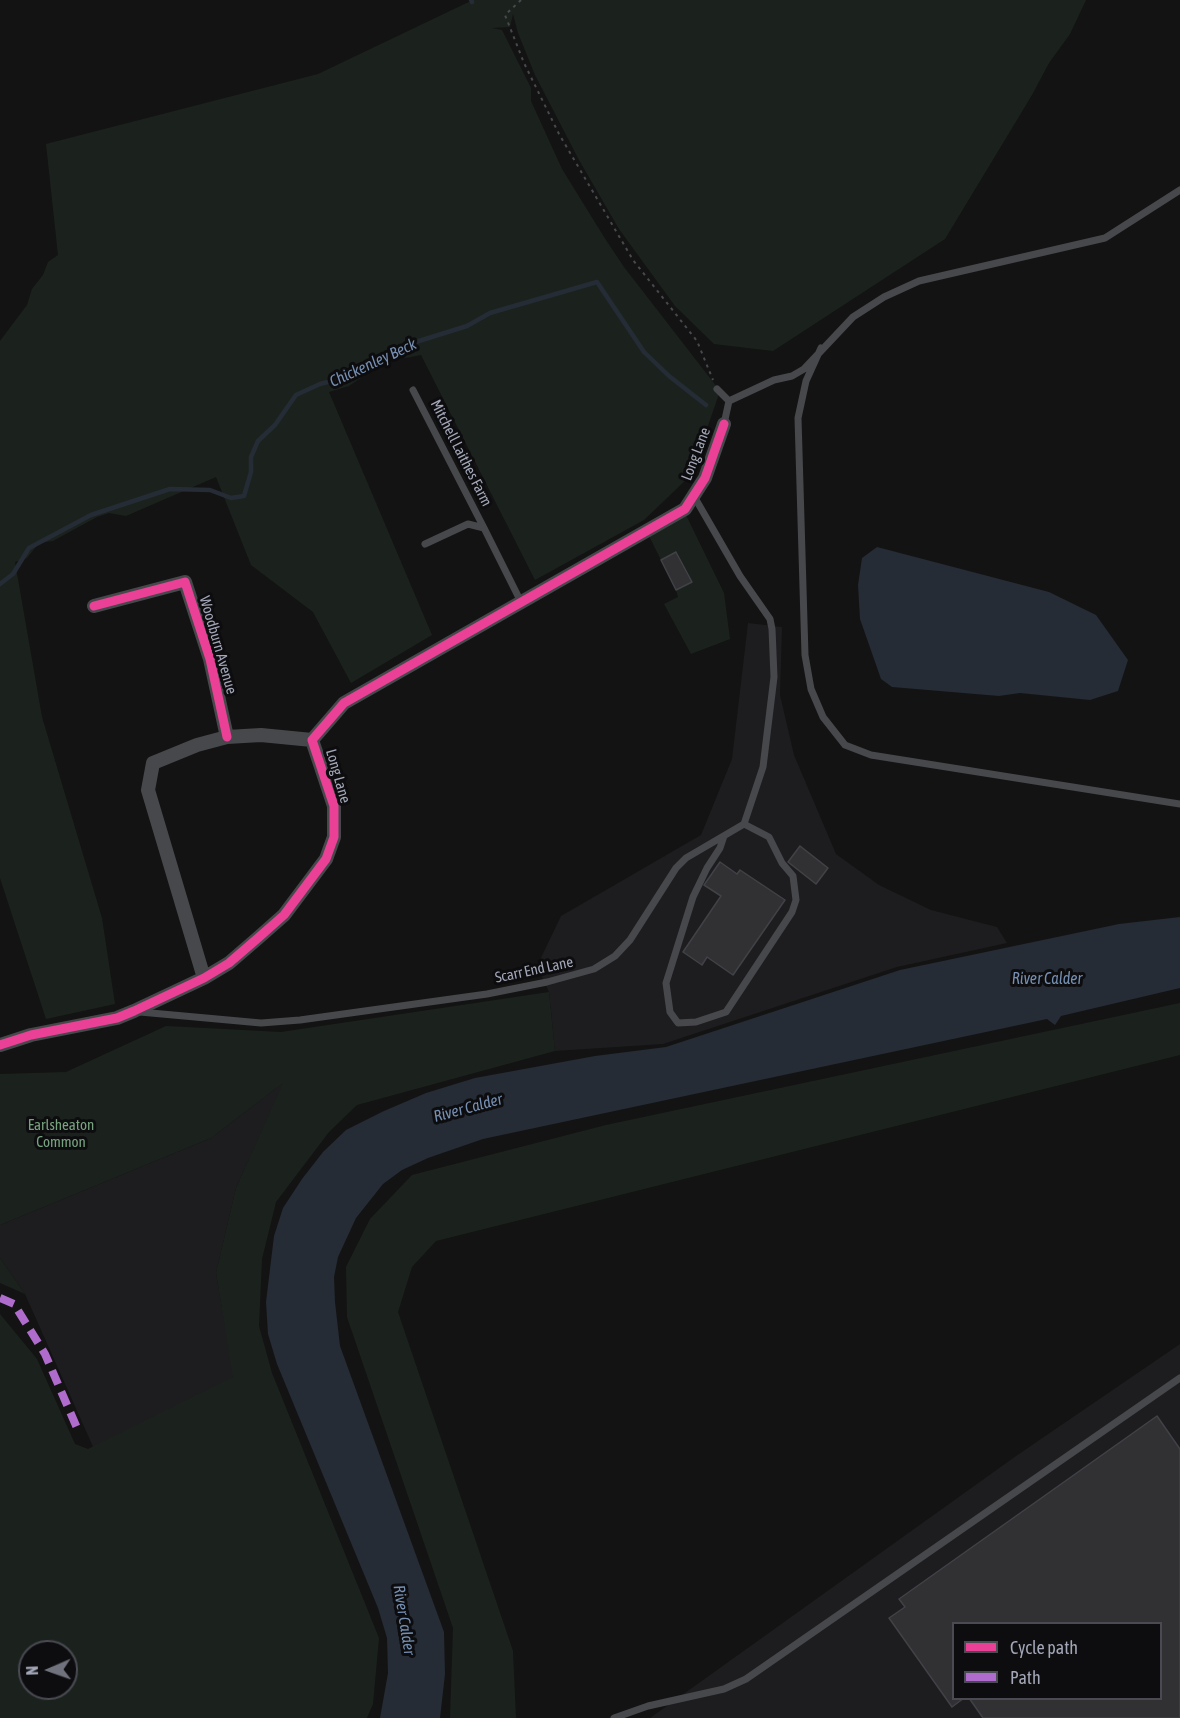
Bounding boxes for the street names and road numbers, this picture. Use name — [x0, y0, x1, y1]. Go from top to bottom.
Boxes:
street label: Mitchell Laithes Farm — [426, 397, 496, 509]
street label: Long Lane — [678, 425, 714, 483]
street label: Woodburn Avenue — [195, 594, 241, 696]
street label: Long Lane — [322, 747, 354, 805]
street label: Scarr End Lane — [493, 953, 575, 987]

